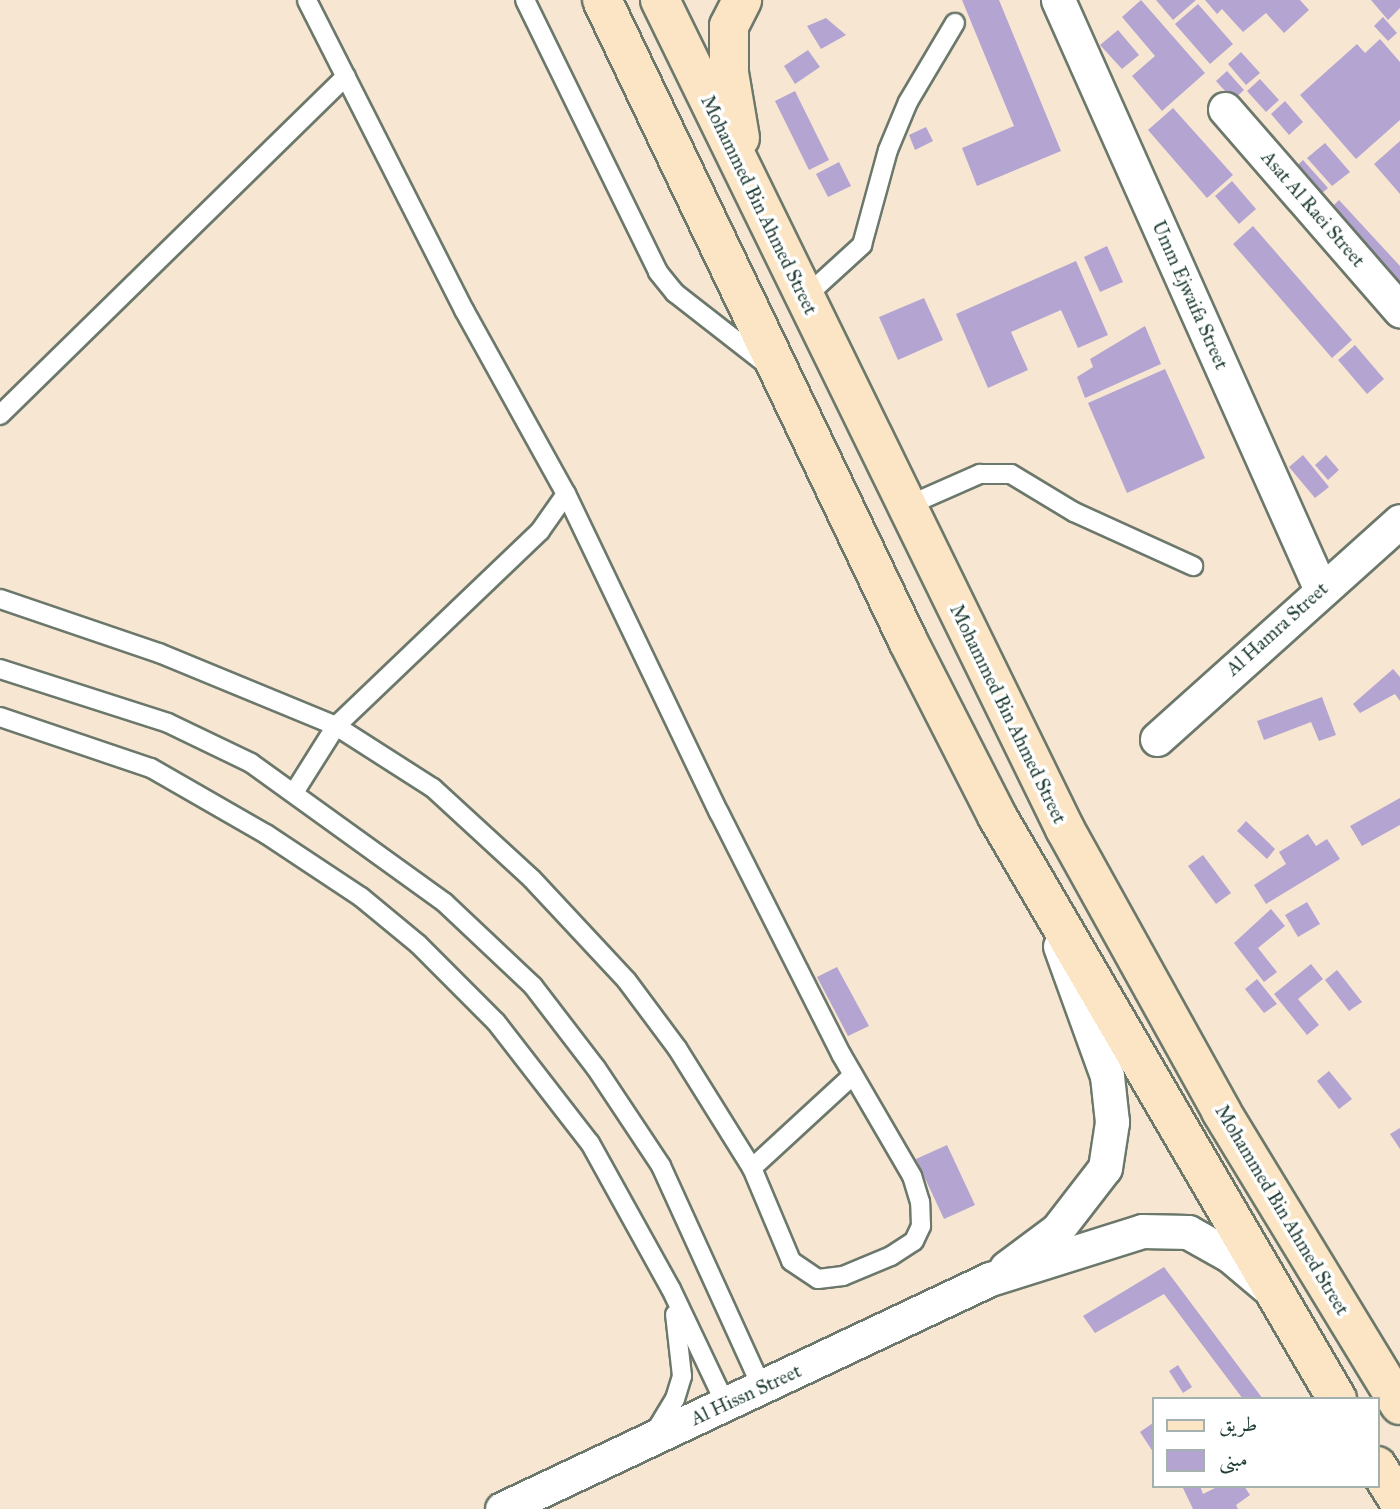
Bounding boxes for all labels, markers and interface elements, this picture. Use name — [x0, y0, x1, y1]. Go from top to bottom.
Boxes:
street label: Mohammed Bin Ahmed Street — [696, 92, 822, 318]
street label: Asat Al Raei Street — [1256, 146, 1370, 272]
street label: Umm Ejwaifa Street — [1147, 217, 1233, 373]
street label: Al Hamra Street — [1221, 577, 1333, 681]
street label: Mohammed Bin Ahmed Street — [945, 601, 1071, 827]
street label: Mohammed Bin Ahmed Street — [1210, 1101, 1354, 1319]
street label: Al Hissn Street — [687, 1359, 805, 1431]
legend — [1152, 1397, 1379, 1488]
text: طريق — [1219, 1411, 1257, 1437]
text: مبنى — [1219, 1446, 1248, 1472]

